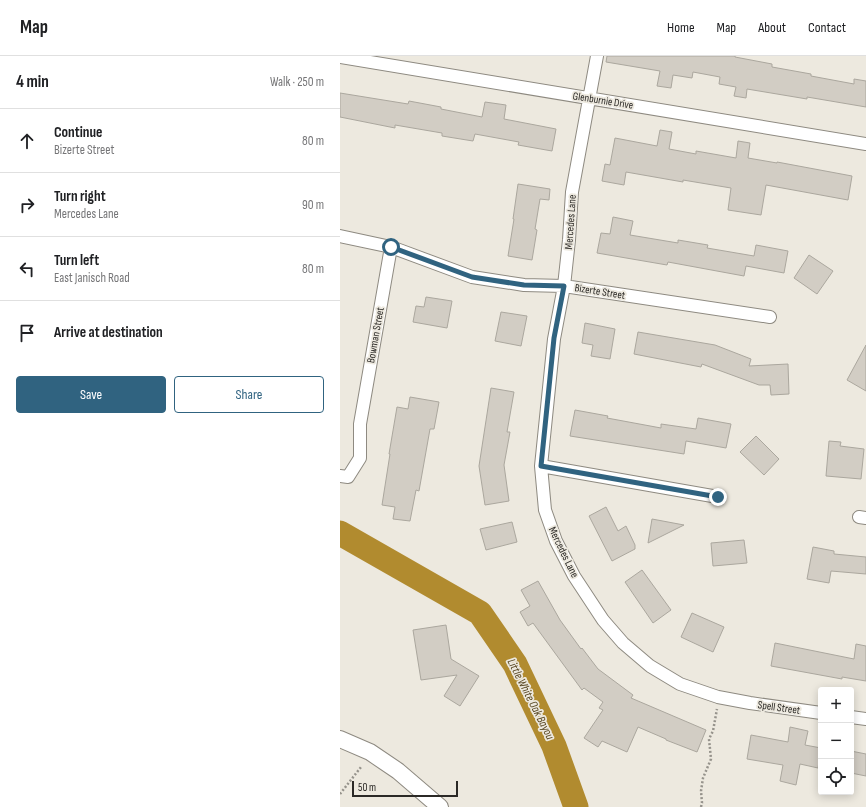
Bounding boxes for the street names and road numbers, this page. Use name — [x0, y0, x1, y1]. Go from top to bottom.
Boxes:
street label: Glenburnie Drive — [572, 89, 634, 112]
street label: Mercedes Lane — [562, 194, 579, 250]
street label: Bizerte Street — [574, 281, 627, 302]
street label: Bowman Street — [364, 305, 387, 364]
street label: Mercedes Lane — [546, 525, 581, 580]
street label: Spell Street — [757, 698, 802, 717]

